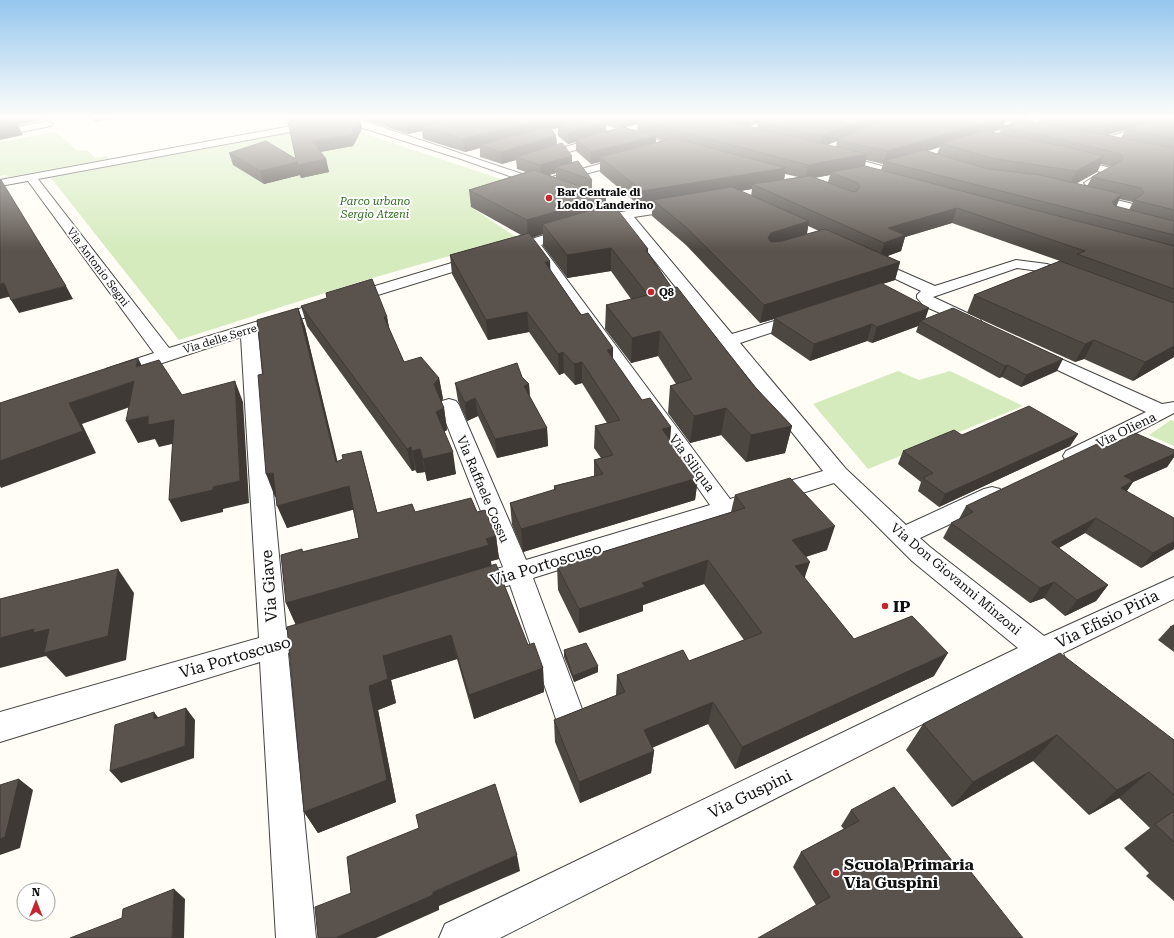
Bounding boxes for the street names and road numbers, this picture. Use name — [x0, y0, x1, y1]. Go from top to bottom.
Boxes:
street label: Via Antonio Segni — [64, 225, 132, 309]
street label: Via delle Serre — [181, 322, 259, 356]
street label: Via Oliena — [1094, 409, 1158, 451]
street label: Via Siliqua — [666, 431, 718, 495]
street label: Via Raffaele Cossu — [454, 433, 512, 545]
street label: Via Don Giovanni Minzoni — [888, 520, 1024, 638]
street label: Via Portoscuso — [488, 538, 604, 590]
street label: Via Giave — [257, 549, 281, 623]
street label: Via Efisio Piria — [1052, 586, 1162, 652]
street label: Via Portoscuso — [177, 632, 293, 682]
street label: Via Guspini — [705, 766, 795, 822]

